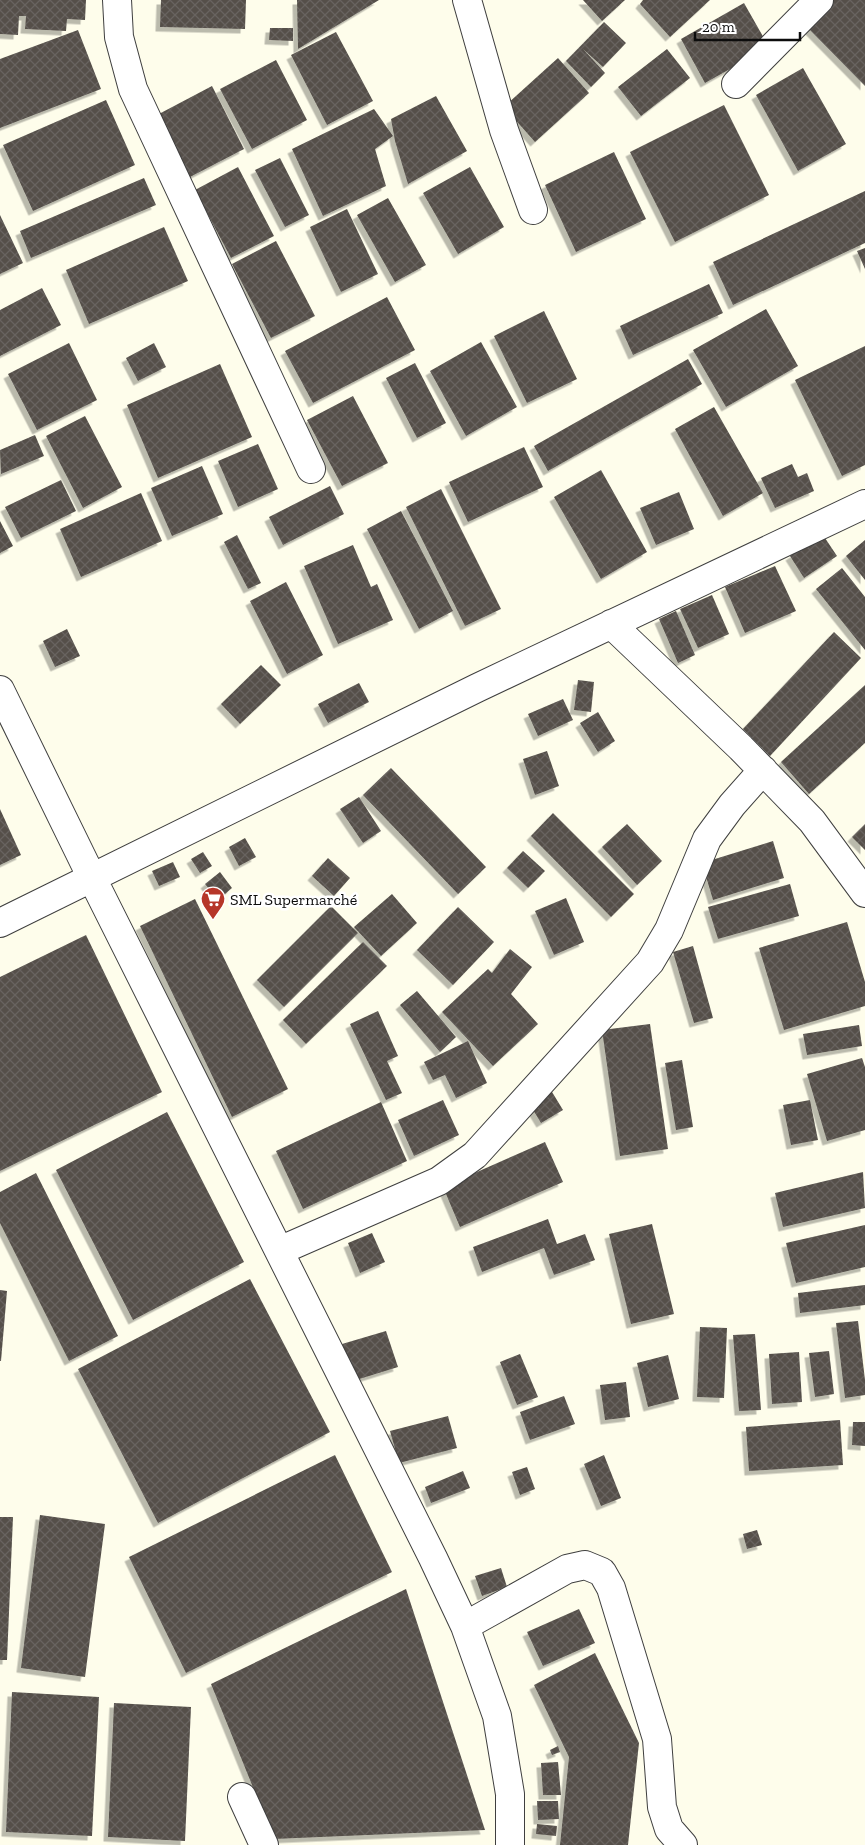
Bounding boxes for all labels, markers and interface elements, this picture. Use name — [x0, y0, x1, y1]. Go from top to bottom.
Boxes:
scale bar — [695, 10, 800, 42]
text: 20 m — [702, 18, 735, 36]
supermarket icon: SML Supermarché — [200, 886, 226, 920]
place label: SML Supermarché — [230, 890, 357, 909]

